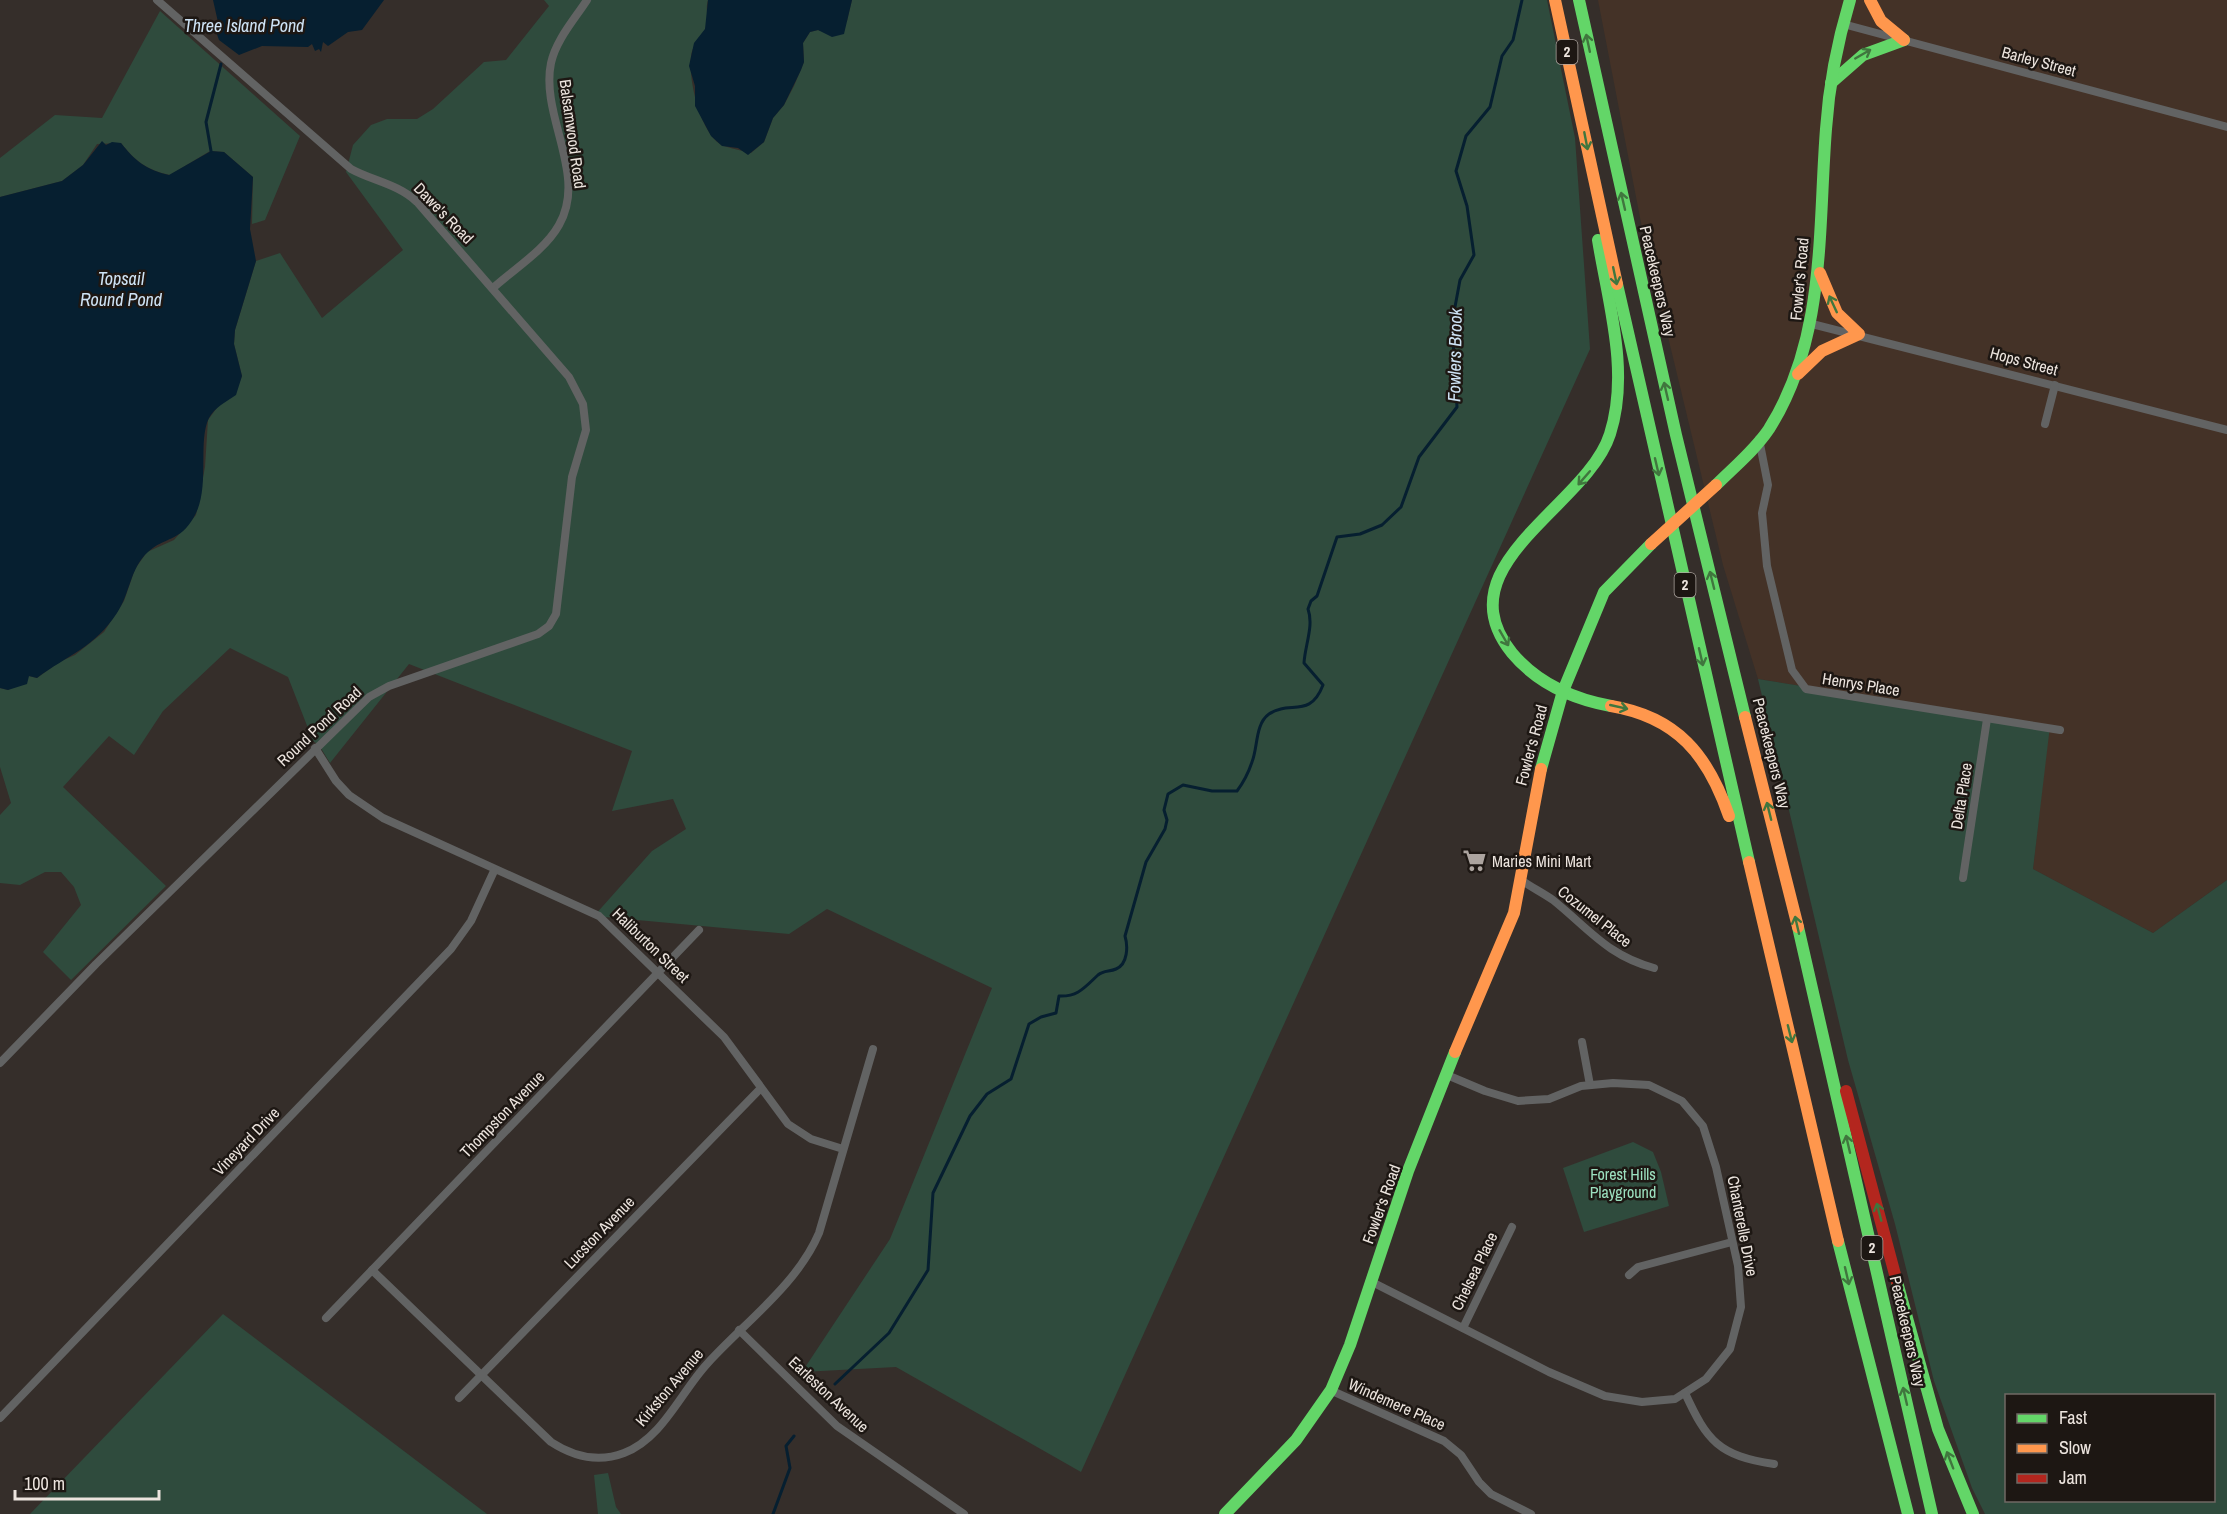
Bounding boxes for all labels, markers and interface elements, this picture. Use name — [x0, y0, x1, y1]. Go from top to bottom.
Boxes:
water label: Three Island Pond — [184, 13, 305, 38]
one-way arrow — [1582, 34, 1593, 53]
road number: 2 — [1556, 40, 1578, 64]
street label: Barley Street — [2000, 41, 2079, 82]
one-way arrow — [1854, 48, 1871, 60]
street label: Balsamwood Road — [554, 78, 592, 190]
one-way arrow — [1581, 131, 1592, 150]
street label: Dawe's Road — [409, 177, 479, 249]
one-way arrow — [1617, 192, 1628, 211]
street label: Peacekeepers Way — [1635, 223, 1682, 339]
street label: Fowler's Road — [1784, 237, 1814, 321]
water label: Topsail Round Pond — [80, 266, 163, 312]
one-way arrow — [1610, 266, 1621, 286]
one-way arrow — [1827, 295, 1838, 313]
water label: Fowlers Brook — [1441, 307, 1468, 402]
street label: Hops Street — [1988, 341, 2061, 381]
one-way arrow — [1660, 382, 1672, 401]
one-way arrow — [1652, 457, 1664, 476]
one-way arrow — [1577, 470, 1591, 485]
one-way arrow — [1706, 571, 1718, 590]
road number: 2 — [1674, 573, 1696, 597]
one-way arrow — [1498, 629, 1510, 646]
one-way arrow — [1696, 647, 1708, 666]
street label: Henrys Place — [1821, 667, 1901, 701]
street label: Round Pond Road — [272, 681, 366, 771]
street label: Peacekeepers Way — [1748, 695, 1796, 811]
street label: Fowler's Road — [1510, 702, 1552, 788]
one-way arrow — [1609, 702, 1628, 714]
street label: Delta Place — [1945, 761, 1977, 831]
one-way arrow — [1763, 801, 1775, 820]
supermarket icon: Maries Mini Mart — [1461, 848, 1487, 874]
place label: Maries Mini Mart — [1492, 850, 1592, 872]
street label: Cozumel Place — [1553, 880, 1637, 952]
street label: Haliburton Street — [608, 903, 695, 988]
one-way arrow — [1791, 916, 1803, 935]
one-way arrow — [1784, 1024, 1796, 1043]
street label: Thompston Avenue — [455, 1066, 549, 1162]
street label: Vineyard Drive — [208, 1102, 284, 1180]
one-way arrow — [1842, 1135, 1853, 1154]
street label: Fowler's Road — [1357, 1161, 1405, 1247]
park label: Forest Hills Playground — [1590, 1163, 1656, 1203]
street label: Chanterelle Drive — [1722, 1174, 1764, 1278]
street label: Lucston Avenue — [559, 1191, 639, 1273]
one-way arrow — [1873, 1203, 1884, 1222]
street label: Chelsea Place — [1446, 1228, 1502, 1314]
road number: 2 — [1862, 1236, 1882, 1260]
one-way arrow — [1841, 1266, 1853, 1285]
street label: Peacekeepers Way — [1885, 1273, 1932, 1389]
street label: Kirkston Avenue — [630, 1343, 708, 1431]
street label: Earleston Avenue — [784, 1351, 874, 1437]
street label: Windemere Place — [1345, 1373, 1449, 1435]
one-way arrow — [1899, 1386, 1911, 1405]
legend — [2005, 1394, 2215, 1502]
text: Fast — [2059, 1405, 2087, 1430]
text: Slow — [2059, 1435, 2091, 1460]
one-way arrow — [1944, 1451, 1955, 1470]
scale bar — [15, 1463, 159, 1501]
text: Jam — [2059, 1465, 2087, 1490]
text: 100 m — [24, 1471, 65, 1496]

